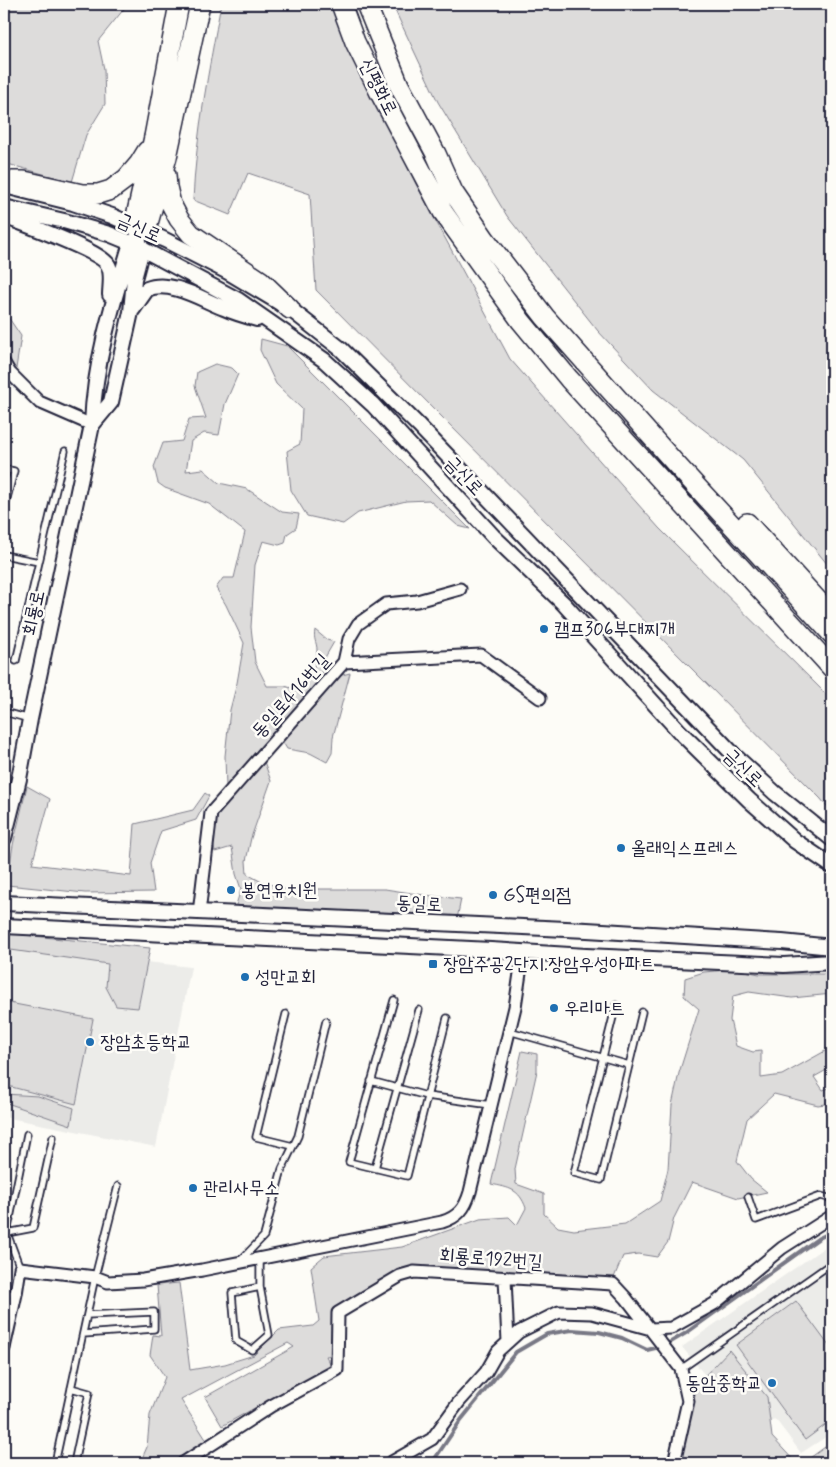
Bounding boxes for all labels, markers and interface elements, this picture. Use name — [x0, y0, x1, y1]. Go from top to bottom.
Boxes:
street label: 신평화로 — [353, 54, 403, 120]
street label: 금신로 — [113, 207, 165, 249]
street label: 금신로 — [439, 451, 489, 501]
street label: 회룡로 — [17, 588, 51, 638]
place label: 캠프306부대찌개 — [554, 617, 675, 642]
marker: 캠프306부대찌개 — [538, 623, 550, 635]
street label: 동일로416번길 — [246, 648, 336, 744]
street label: 금신로 — [718, 743, 768, 793]
place label: 올래익스프레스 — [631, 836, 738, 861]
marker: 올래익스프레스 — [615, 842, 627, 854]
place label: 봉연유치원 — [241, 878, 317, 903]
place label: GS편의점 — [503, 883, 571, 908]
marker: 봉연유치원 — [225, 884, 237, 896]
marker: GS편의점 — [487, 889, 499, 901]
street label: 동일로 — [395, 890, 443, 918]
place label: 장암주공2단지.장암우성아파트 — [443, 952, 655, 977]
marker: 장암주공2단지.장암우성아파트 — [427, 958, 439, 970]
place label: 성만교회 — [255, 965, 316, 990]
marker: 성만교회 — [239, 971, 251, 983]
place label: 우리마트 — [564, 996, 625, 1021]
marker: 우리마트 — [548, 1002, 560, 1014]
place label: 장암초등학교 — [100, 1030, 192, 1055]
marker: 장암초등학교 — [84, 1036, 96, 1048]
place label: 관리사무소 — [203, 1176, 279, 1201]
marker: 관리사무소 — [187, 1182, 199, 1194]
street label: 회룡로192번길 — [438, 1243, 544, 1275]
place label: 동암중학교 — [686, 1371, 762, 1396]
marker: 동암중학교 — [766, 1377, 778, 1389]

